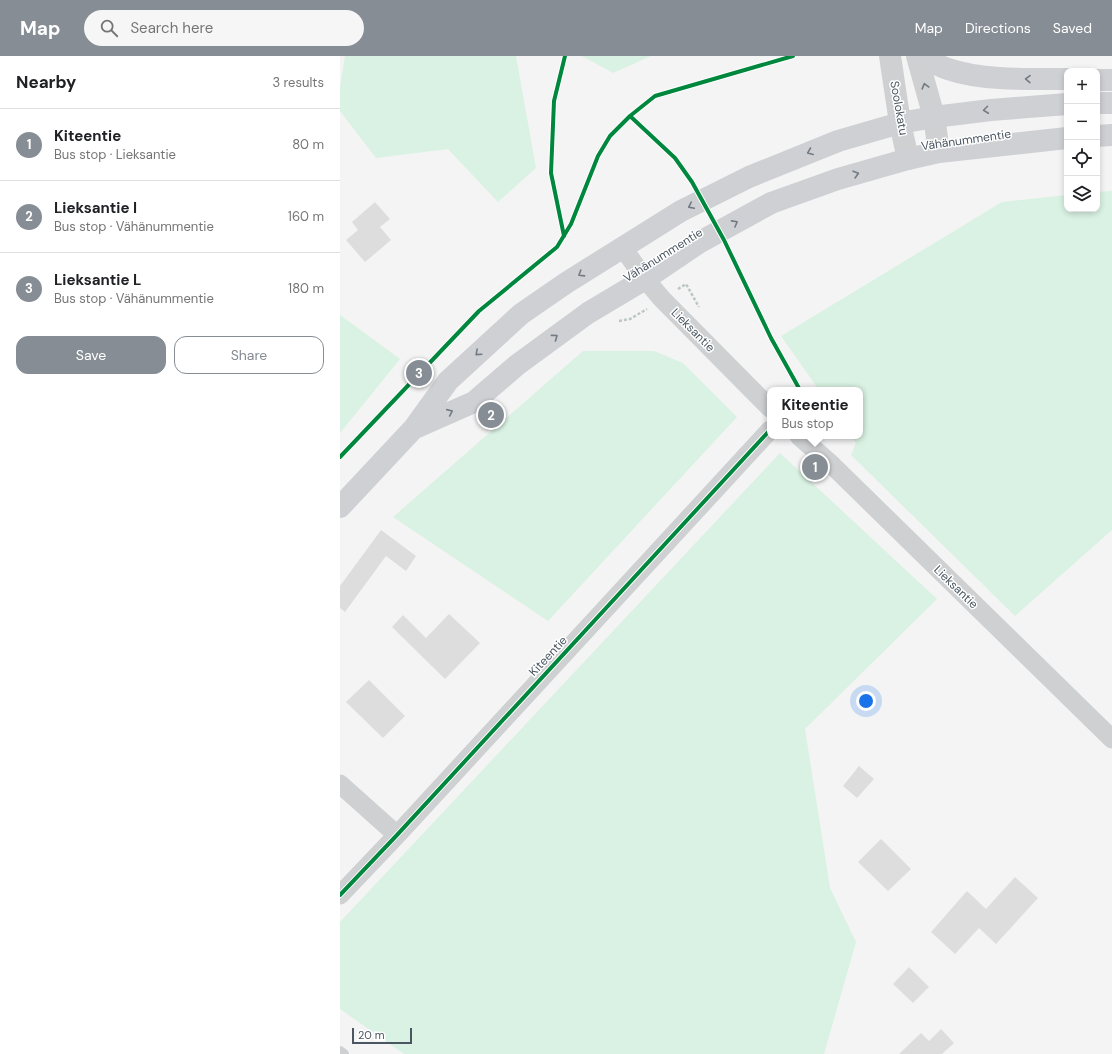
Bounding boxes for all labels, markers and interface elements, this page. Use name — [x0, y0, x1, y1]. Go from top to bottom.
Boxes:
search box — [84, 10, 364, 46]
text: Map — [20, 16, 60, 41]
icon: search — [98, 17, 120, 39]
text: Search here — [130, 18, 213, 38]
text: Map — [915, 19, 943, 37]
text: Directions — [965, 19, 1031, 37]
text: Saved — [1053, 19, 1092, 37]
map controls — [1064, 68, 1100, 212]
button: + — [1064, 68, 1100, 104]
text: Nearby — [16, 71, 76, 93]
text: 3 results — [272, 74, 324, 91]
one-way arrow — [1025, 75, 1031, 83]
street label: Soolokatu — [886, 80, 912, 137]
one-way arrow — [921, 83, 930, 90]
button: − — [1064, 104, 1100, 140]
one-way arrow — [983, 105, 989, 114]
text: Kiteentie — [54, 126, 121, 146]
street label: Vähänummentie — [920, 126, 1012, 154]
text: 1 — [27, 136, 31, 153]
text: 80 m — [292, 136, 324, 153]
button: locate — [1064, 140, 1100, 176]
text: Bus stop · Lieksantie — [54, 146, 176, 163]
one-way arrow — [806, 148, 813, 156]
one-way arrow — [852, 171, 859, 179]
button: layers — [1064, 176, 1100, 212]
text: Lieksantie I — [54, 198, 137, 218]
one-way arrow — [688, 201, 696, 208]
text: 2 — [25, 208, 33, 225]
text: 160 m — [288, 208, 324, 225]
text: Bus stop · Vähänummentie — [54, 218, 214, 235]
one-way arrow — [731, 220, 739, 227]
street label: Vähänummentie — [620, 224, 706, 286]
one-way arrow — [578, 269, 585, 276]
text: Lieksantie L — [54, 270, 141, 290]
text: 3 — [25, 280, 33, 297]
text: 180 m — [288, 280, 324, 297]
text: Bus stop · Vähänummentie — [54, 290, 214, 307]
street label: Lieksantie — [668, 305, 718, 355]
one-way arrow — [551, 335, 558, 342]
button: Save — [16, 336, 166, 374]
button: Share — [174, 336, 324, 374]
one-way arrow — [475, 348, 483, 356]
pin: 3 — [406, 358, 432, 388]
popup — [767, 387, 863, 439]
text: Kiteentie — [781, 395, 849, 415]
pin: 2 — [478, 400, 504, 430]
one-way arrow — [445, 409, 453, 417]
text: Bus stop — [781, 415, 834, 432]
pin: 1 — [802, 452, 828, 482]
street label: Lieksantie — [930, 562, 982, 612]
street label: Kiteentie — [525, 632, 571, 680]
your location — [856, 691, 876, 711]
scale bar — [352, 1026, 412, 1045]
text: 20 m — [358, 1028, 384, 1042]

